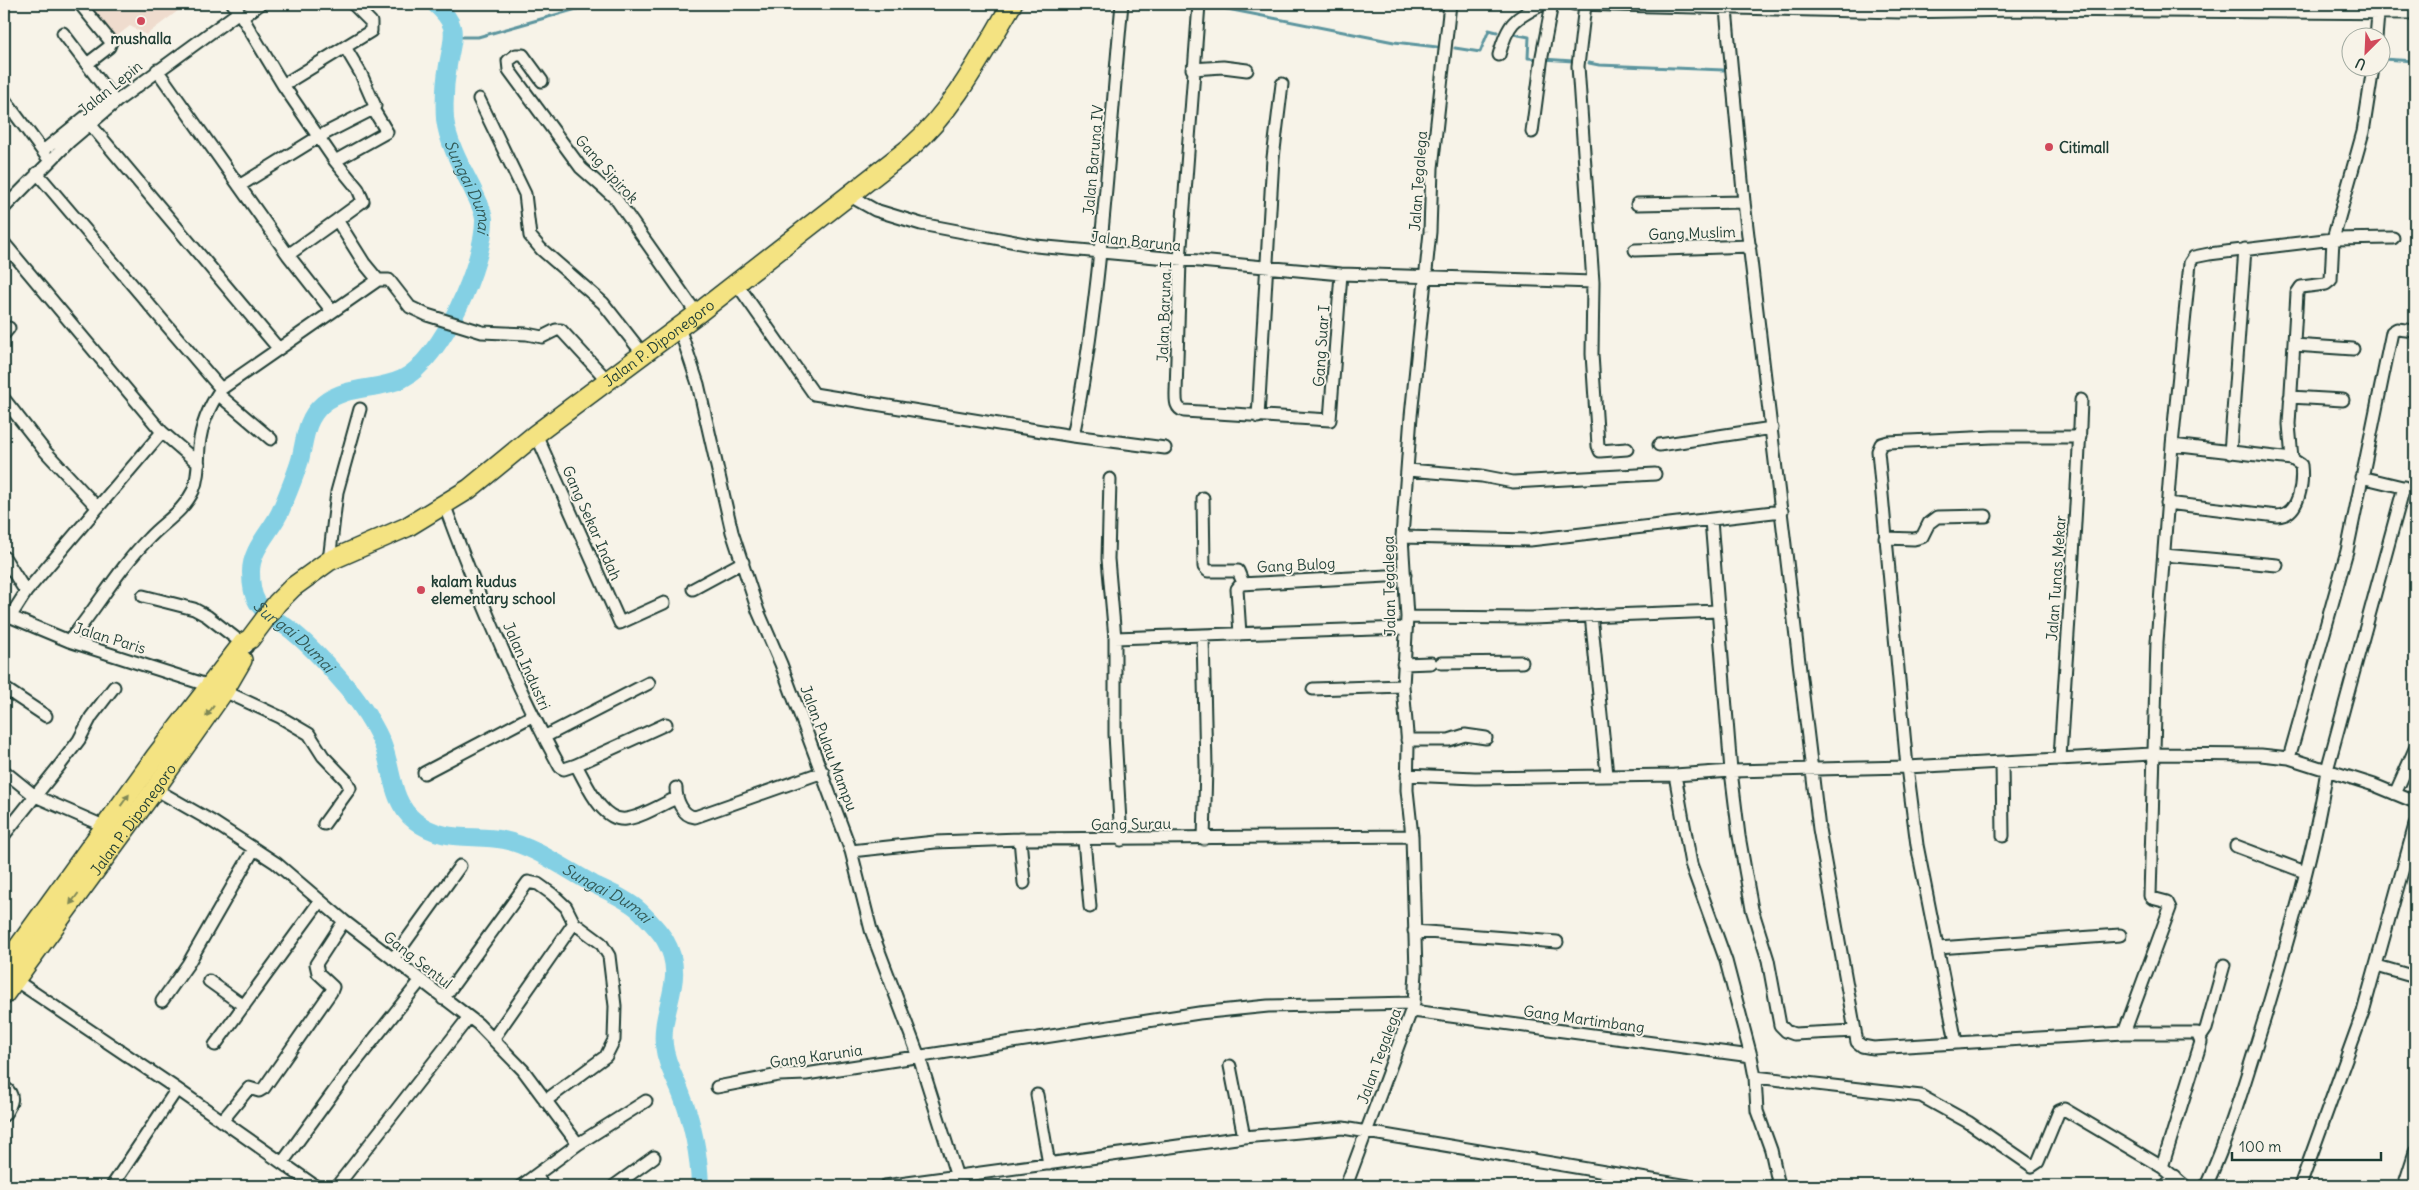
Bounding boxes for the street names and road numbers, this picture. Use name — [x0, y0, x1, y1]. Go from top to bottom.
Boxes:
street label: Jalan Lepin — [74, 56, 146, 120]
street label: Jalan Baruna IV — [1079, 104, 1107, 216]
street label: Jalan Tegalega — [1405, 130, 1431, 232]
street label: Gang Sipirok — [571, 131, 643, 207]
street label: Gang Muslim — [1648, 222, 1736, 244]
street label: Jalan Baruna — [1090, 227, 1183, 255]
street label: Jalan Baruna I — [1153, 261, 1175, 363]
street label: Jalan P. Diponegoro — [599, 295, 718, 390]
street label: Gang Suar I — [1309, 305, 1333, 387]
street label: Gang Sekar Indah — [558, 463, 626, 584]
street label: Jalan Tunas Mekar — [2042, 515, 2070, 641]
street label: Jalan Tegalega — [1379, 535, 1399, 636]
street label: Gang Bulog — [1256, 553, 1336, 577]
street label: Jalan Paris — [72, 618, 148, 658]
street label: Jalan Industri — [499, 619, 555, 713]
street label: Jalan Pulau Mampu — [796, 682, 862, 814]
street label: Jalan P. Diponegoro — [86, 759, 180, 879]
street label: Gang Surau — [1091, 814, 1172, 834]
street label: Gang Sentul — [380, 927, 456, 993]
street label: Gang Martimbang — [1522, 1001, 1646, 1037]
street label: Jalan Tegalega — [1353, 1005, 1405, 1106]
street label: Gang Karunia — [769, 1040, 864, 1072]

